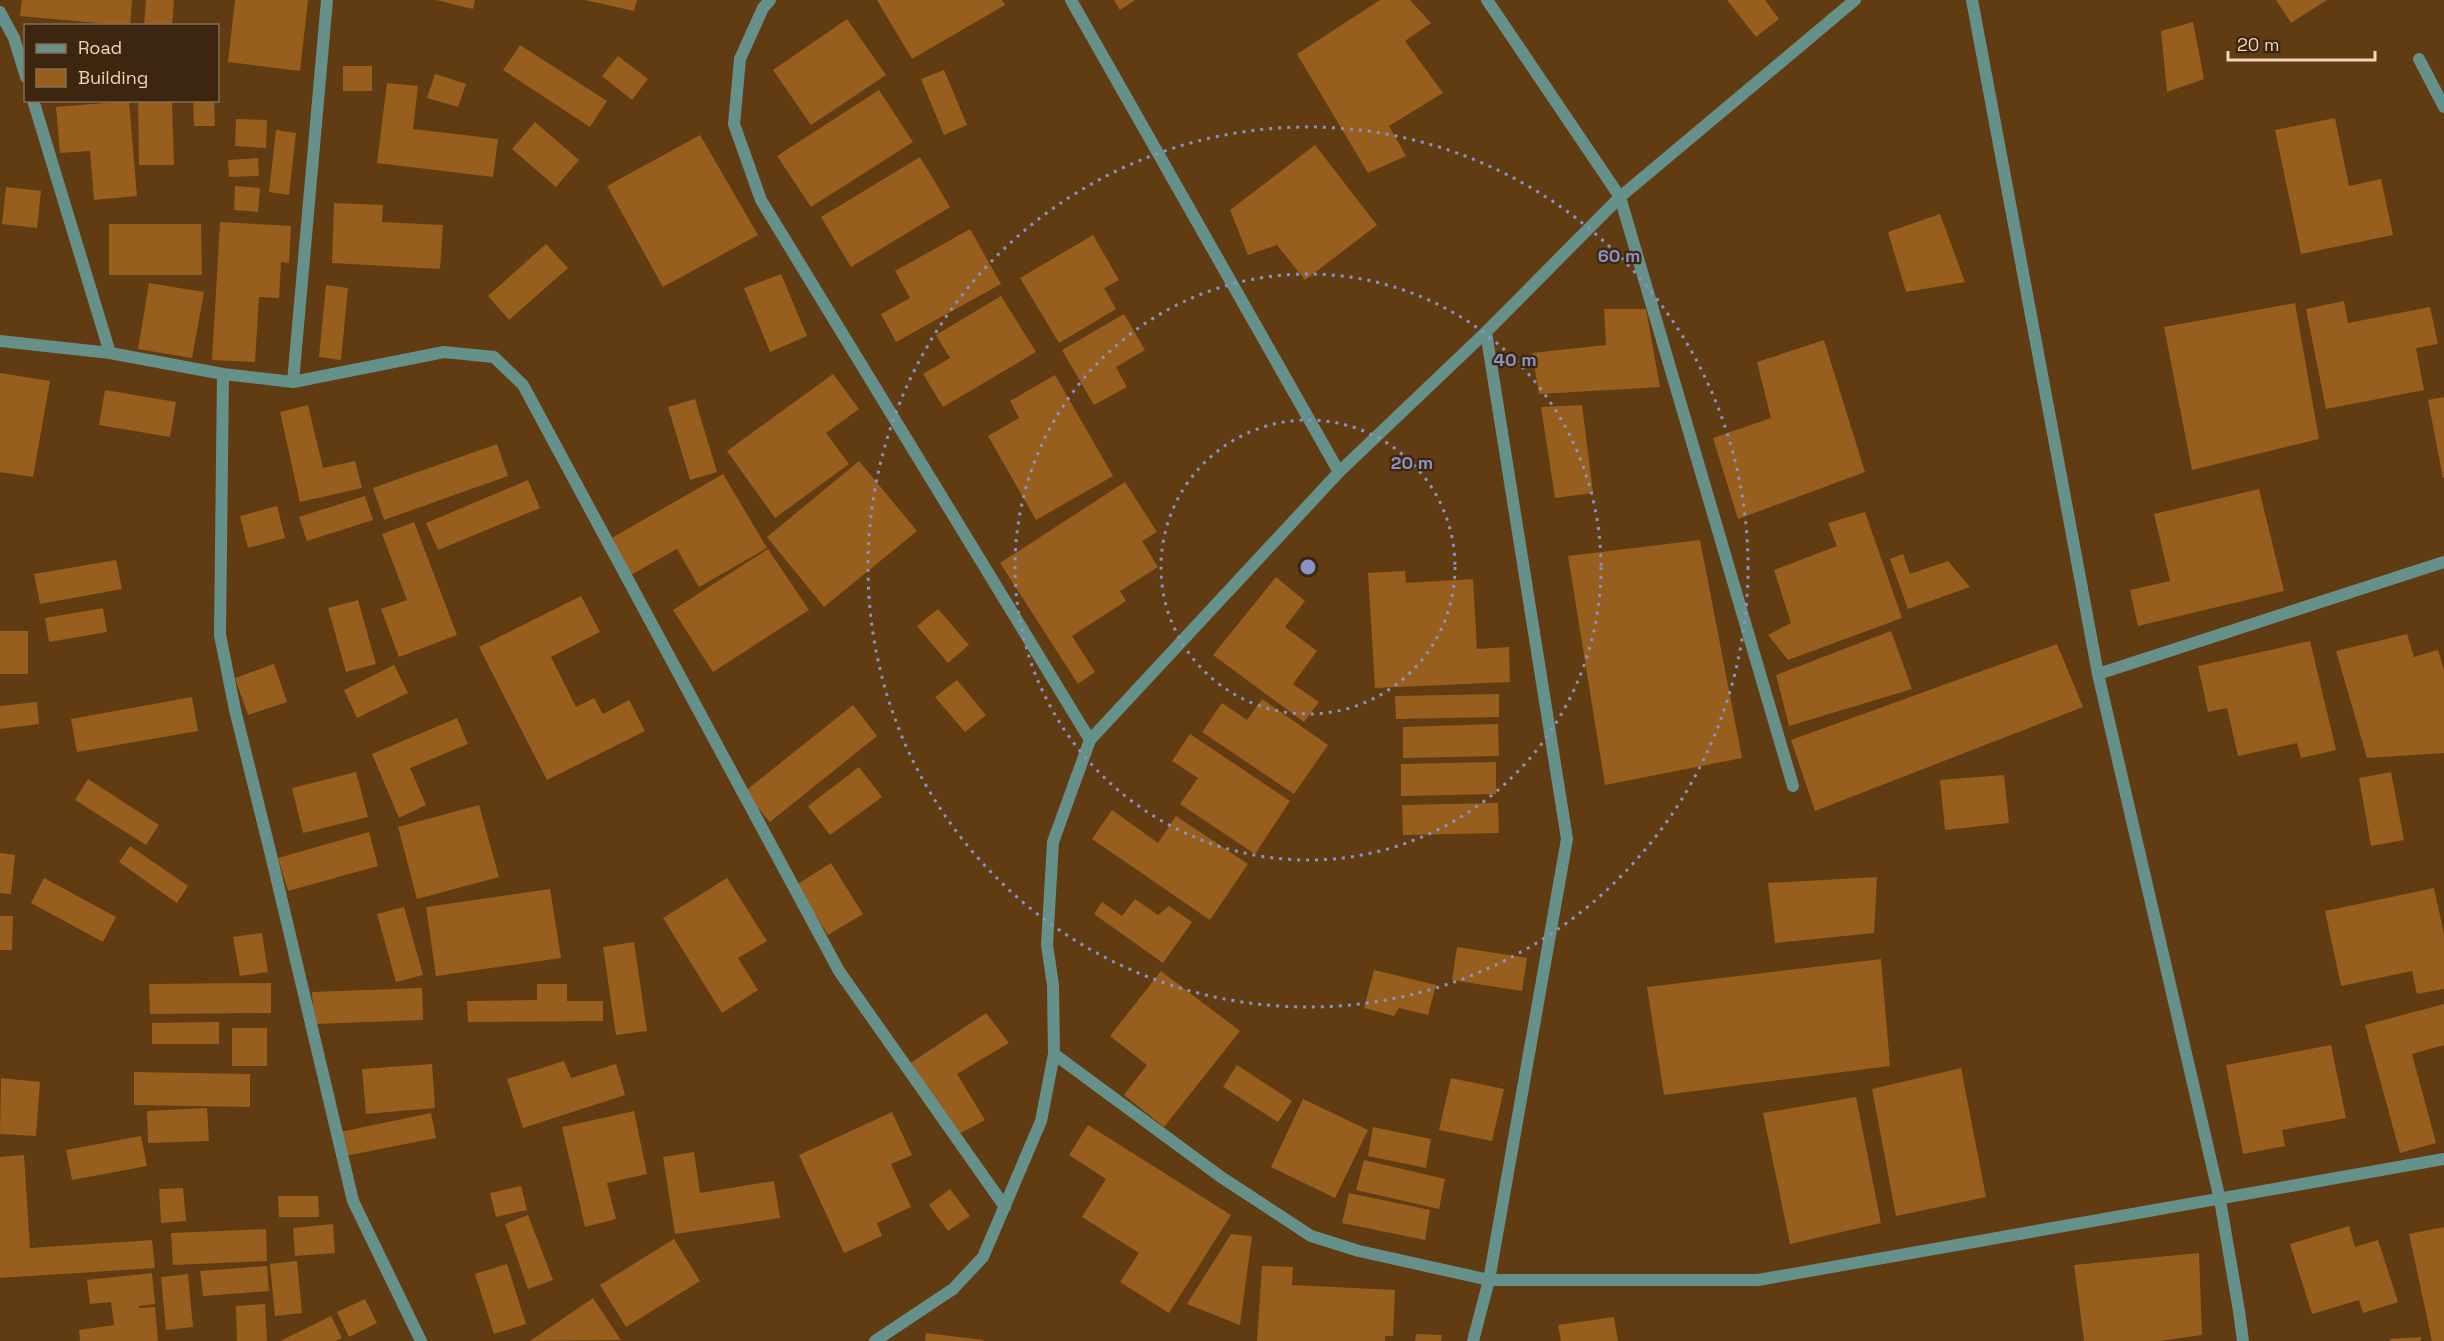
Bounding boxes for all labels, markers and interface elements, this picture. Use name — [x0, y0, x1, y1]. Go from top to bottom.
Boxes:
legend — [24, 24, 219, 102]
scale bar — [2228, 24, 2375, 62]
text: 20 m — [2237, 33, 2280, 56]
text: Road — [78, 36, 122, 59]
text: Building — [78, 66, 148, 89]
text: 60 m — [1598, 244, 1640, 267]
text: 40 m — [1493, 348, 1537, 371]
text: 20 m — [1391, 451, 1433, 474]
centre of rings — [1298, 557, 1318, 577]

